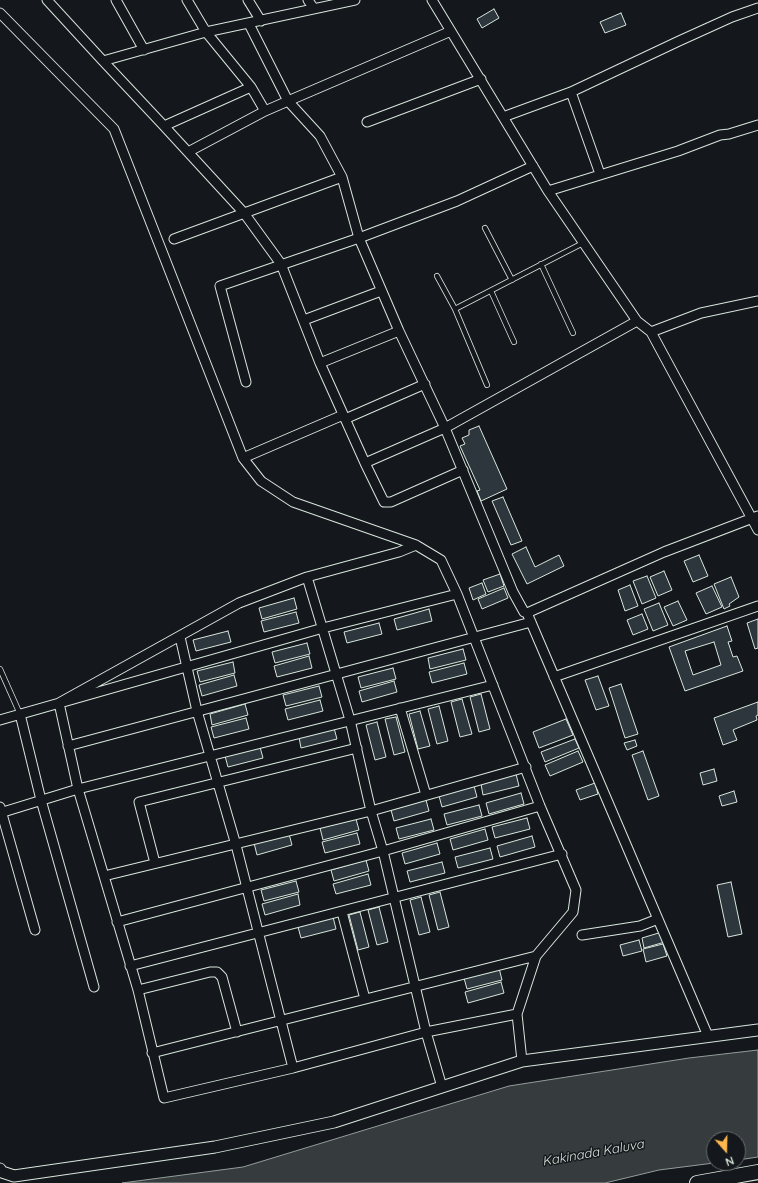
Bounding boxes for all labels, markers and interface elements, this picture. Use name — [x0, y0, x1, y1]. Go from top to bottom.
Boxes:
north arrow — [706, 1131, 746, 1171]
water label: Kakinada Kaluva — [541, 1136, 645, 1170]
text: N — [724, 1153, 736, 1169]

